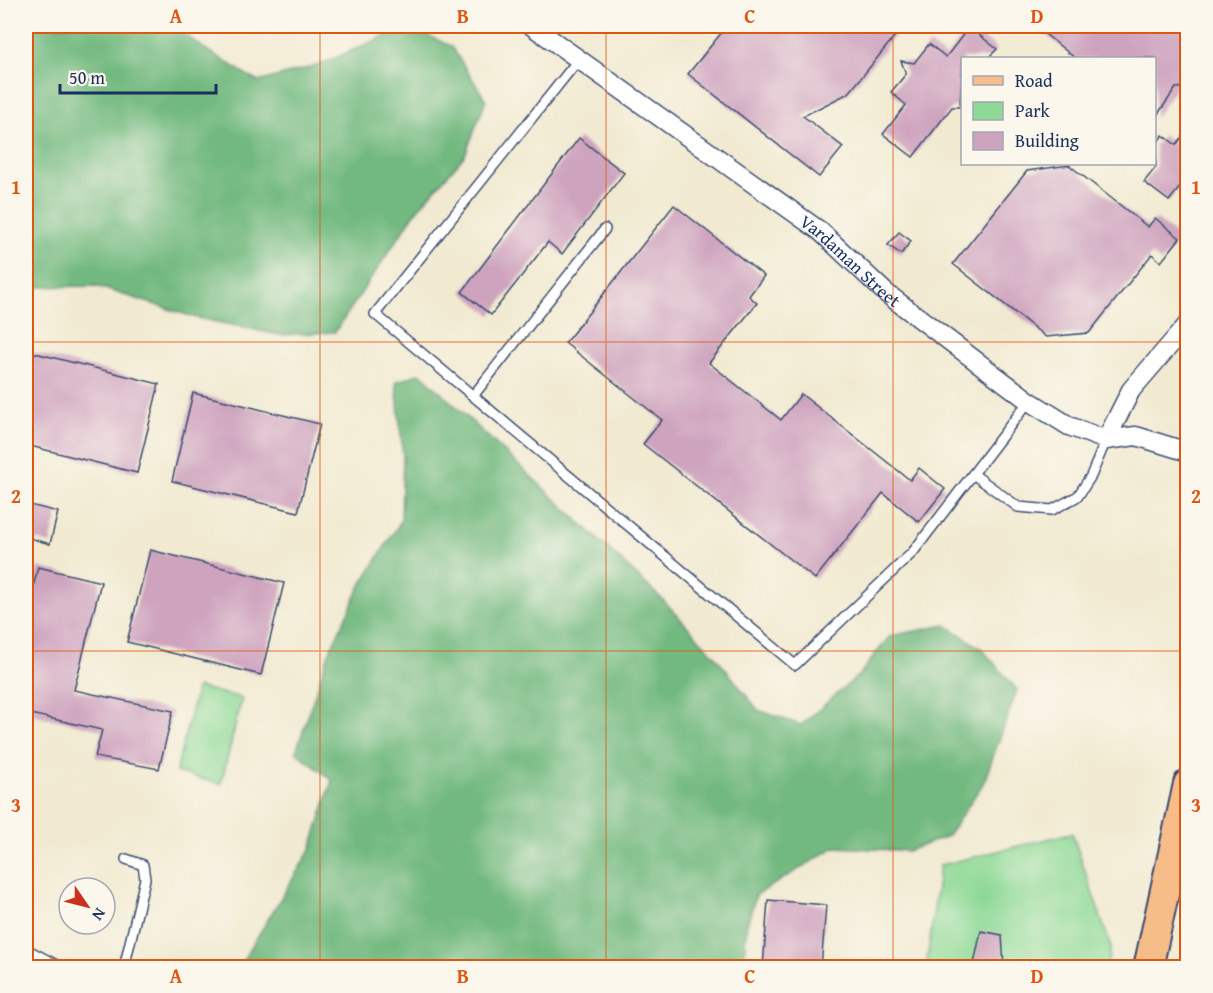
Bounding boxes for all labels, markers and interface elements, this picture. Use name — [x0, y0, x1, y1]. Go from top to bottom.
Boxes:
text: A — [170, 1, 183, 30]
text: B — [457, 1, 469, 30]
text: C — [744, 1, 756, 30]
text: D — [1030, 1, 1044, 30]
scale bar — [60, 57, 216, 95]
legend — [961, 57, 1156, 165]
text: 50 m — [69, 64, 105, 91]
text: Road — [1015, 67, 1053, 94]
text: Park — [1015, 97, 1051, 124]
text: Building — [1015, 127, 1079, 154]
text: 1 — [11, 172, 21, 201]
text: 1 — [1191, 172, 1201, 201]
street label: Vardaman Street — [795, 208, 907, 314]
text: 2 — [11, 481, 21, 510]
text: 2 — [1191, 481, 1201, 510]
text: 3 — [11, 790, 21, 819]
text: 3 — [1191, 790, 1201, 819]
north arrow — [57, 876, 117, 936]
text: N — [86, 903, 112, 926]
text: A — [170, 961, 183, 990]
text: B — [457, 961, 469, 990]
text: C — [744, 961, 756, 990]
text: D — [1030, 961, 1044, 990]

